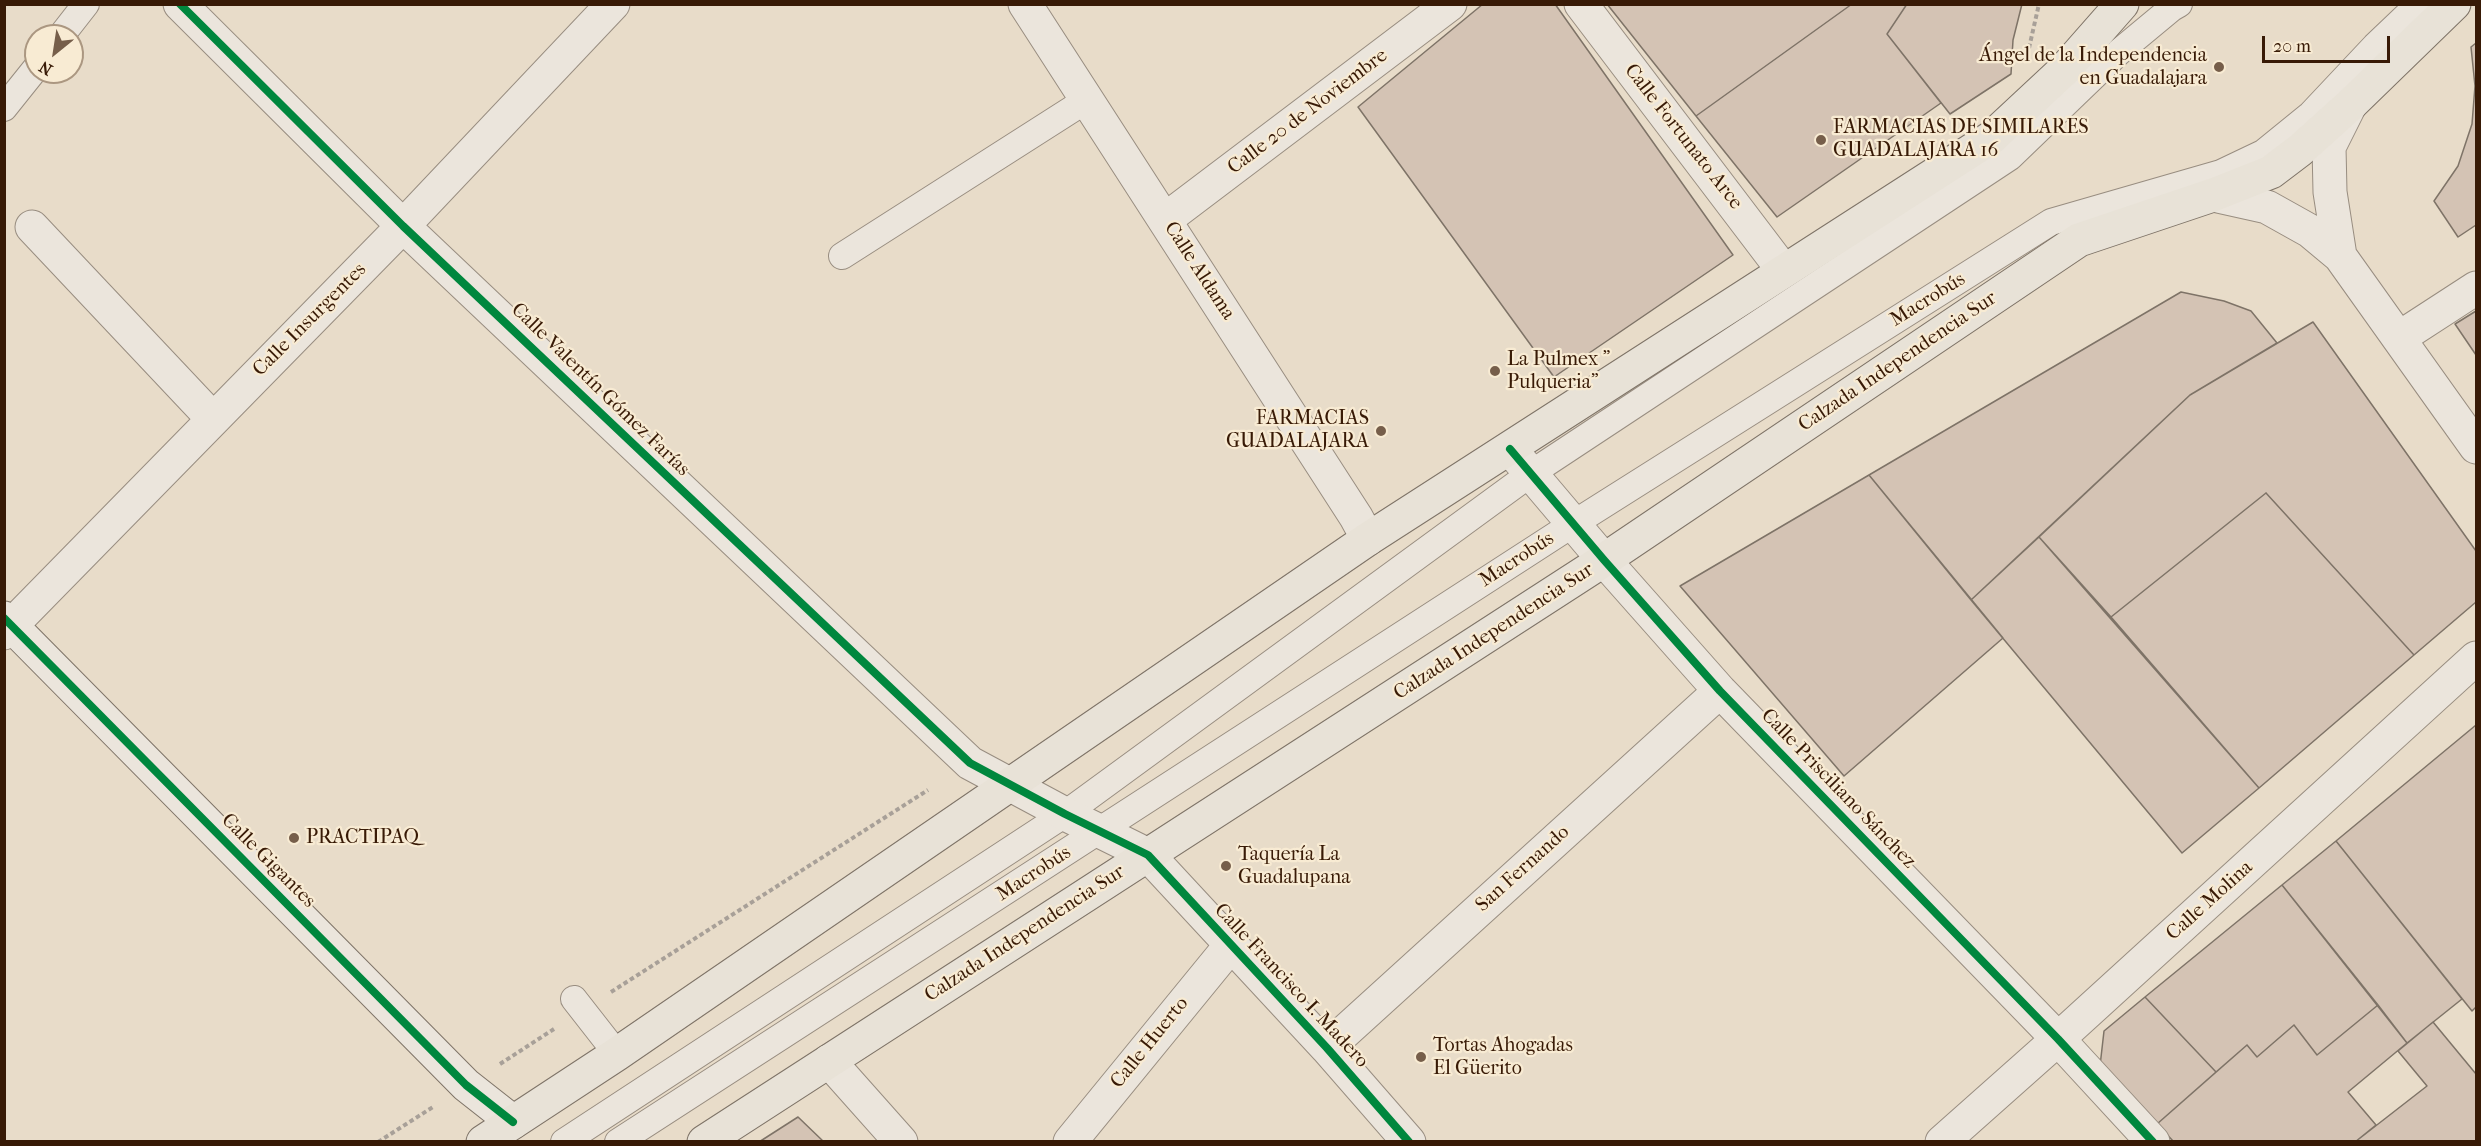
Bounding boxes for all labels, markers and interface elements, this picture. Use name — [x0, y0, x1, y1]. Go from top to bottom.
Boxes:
north arrow — [24, 24, 84, 84]
scale bar — [2265, 24, 2392, 62]
text: 20 m — [2273, 36, 2311, 57]
street label: Calle 20 de Noviembre — [1223, 44, 1393, 180]
place label: Ángel de la Independencia en Guadalajara — [1979, 44, 2207, 91]
text: N — [36, 57, 56, 80]
street label: Calle Fortunato Arce — [1619, 59, 1747, 215]
marker: Ángel de la Independencia en Guadalajara — [2212, 60, 2226, 74]
place label: FARMACIAS DE SIMILARES GUADALAJARA 16 — [1833, 116, 2089, 163]
marker: FARMACIAS DE SIMILARES GUADALAJARA 16 — [1814, 133, 1828, 147]
street label: Calle Aldama — [1158, 217, 1240, 325]
street label: Calle Insurgentes — [248, 258, 372, 382]
street label: Macrobús — [1886, 268, 1970, 332]
street label: Calzada Independencia Sur — [1794, 287, 2002, 437]
street label: Calle Valentín Gómez Farías — [506, 298, 694, 482]
place label: La Pulmex " Pulqueria" — [1507, 348, 1610, 395]
marker: La Pulmex " Pulqueria" — [1488, 364, 1502, 378]
place label: FARMACIAS GUADALAJARA — [1226, 407, 1369, 454]
marker: FARMACIAS GUADALAJARA — [1374, 424, 1388, 438]
street label: Macrobús — [1475, 527, 1559, 593]
street label: Calzada Independencia Sur — [1389, 558, 1599, 706]
street label: Calle Prisciliano Sánchez — [1755, 704, 1921, 874]
street label: Calle Gigantes — [216, 809, 320, 913]
street label: San Fernando — [1471, 821, 1575, 917]
place label: PRACTIPAQ — [306, 826, 419, 850]
marker: PRACTIPAQ — [287, 831, 301, 845]
street label: Macrobús — [992, 841, 1076, 907]
place label: Taquería La Guadalupana — [1238, 843, 1351, 890]
street label: Calle Molina — [2162, 856, 2258, 946]
marker: Taquería La Guadalupana — [1219, 859, 1233, 873]
street label: Calzada Independencia Sur — [920, 860, 1130, 1008]
street label: Calle Francisco I. Madero — [1209, 899, 1373, 1073]
street label: Calle Huerto — [1106, 993, 1194, 1093]
place label: Tortas Ahogadas El Güerito — [1433, 1034, 1573, 1081]
marker: Tortas Ahogadas El Güerito — [1414, 1050, 1428, 1064]

